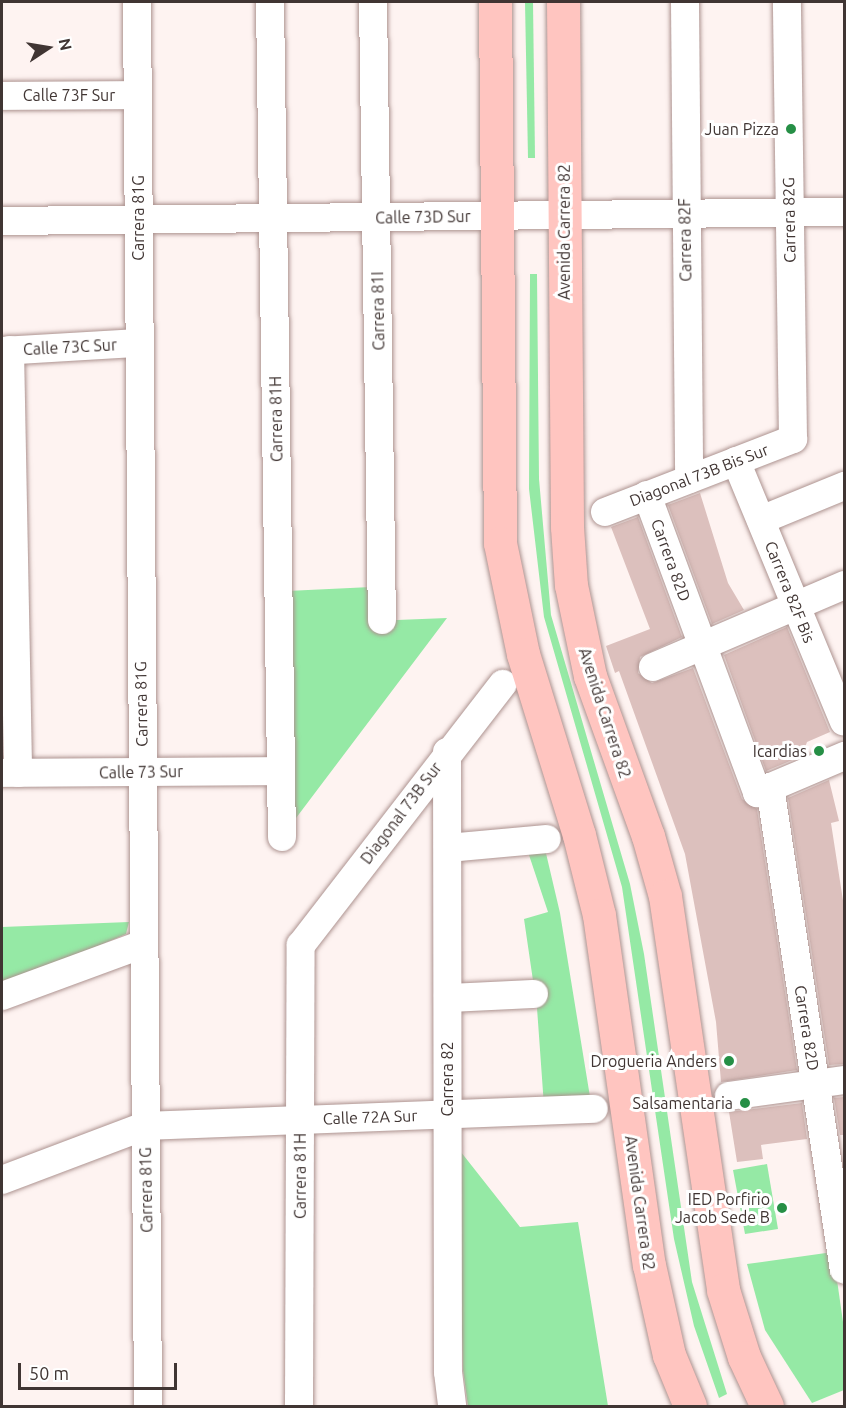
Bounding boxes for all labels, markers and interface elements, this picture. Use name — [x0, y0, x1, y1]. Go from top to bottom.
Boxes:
north arrow — [18, 18, 78, 78]
text: N — [56, 37, 76, 52]
street label: Calle 73F Sur — [23, 85, 115, 105]
place label: Juan Pizza — [705, 119, 779, 139]
marker: Juan Pizza — [784, 122, 798, 136]
street label: Avenida Carrera 82 — [554, 164, 574, 300]
street label: Carrera 81G — [128, 175, 148, 261]
street label: Carrera 82G — [779, 177, 799, 263]
street label: Carrera 82F — [675, 198, 695, 282]
street label: Calle 73D Sur — [375, 207, 471, 227]
street label: Carrera 81I — [368, 271, 388, 351]
street label: Calle 73C Sur — [23, 335, 117, 359]
street label: Carrera 81H — [266, 376, 286, 462]
street label: Diagonal 73B Bis Sur — [627, 440, 771, 510]
street label: Carrera 82D — [647, 516, 695, 604]
street label: Carrera 82F Bis — [761, 538, 819, 646]
street label: Avenida Carrera 82 — [575, 645, 635, 781]
street label: Carrera 81G — [131, 661, 151, 747]
place label: Icardias — [753, 741, 807, 761]
marker: Icardias — [812, 744, 826, 758]
street label: Diagonal 73B Sur — [356, 758, 446, 868]
street label: Calle 73 Sur — [99, 762, 183, 782]
street label: Carrera 82D — [791, 984, 823, 1072]
street label: Carrera 82 — [437, 1042, 457, 1116]
place label: Drogueria Anders — [591, 1051, 717, 1071]
marker: Drogueria Anders — [722, 1054, 736, 1068]
place label: Salsamentaria — [633, 1093, 733, 1113]
marker: Salsamentaria — [738, 1096, 752, 1110]
street label: Calle 72A Sur — [322, 1106, 418, 1128]
street label: Carrera 81H — [290, 1133, 310, 1219]
street label: Avenida Carrera 82 — [621, 1134, 659, 1272]
street label: Carrera 81G — [136, 1147, 156, 1233]
place label: IED Porfirio Jacob Sede B — [675, 1189, 770, 1227]
marker: IED Porfirio Jacob Sede B — [775, 1201, 789, 1215]
scale bar — [21, 1351, 180, 1389]
text: 50 m — [29, 1363, 69, 1383]

